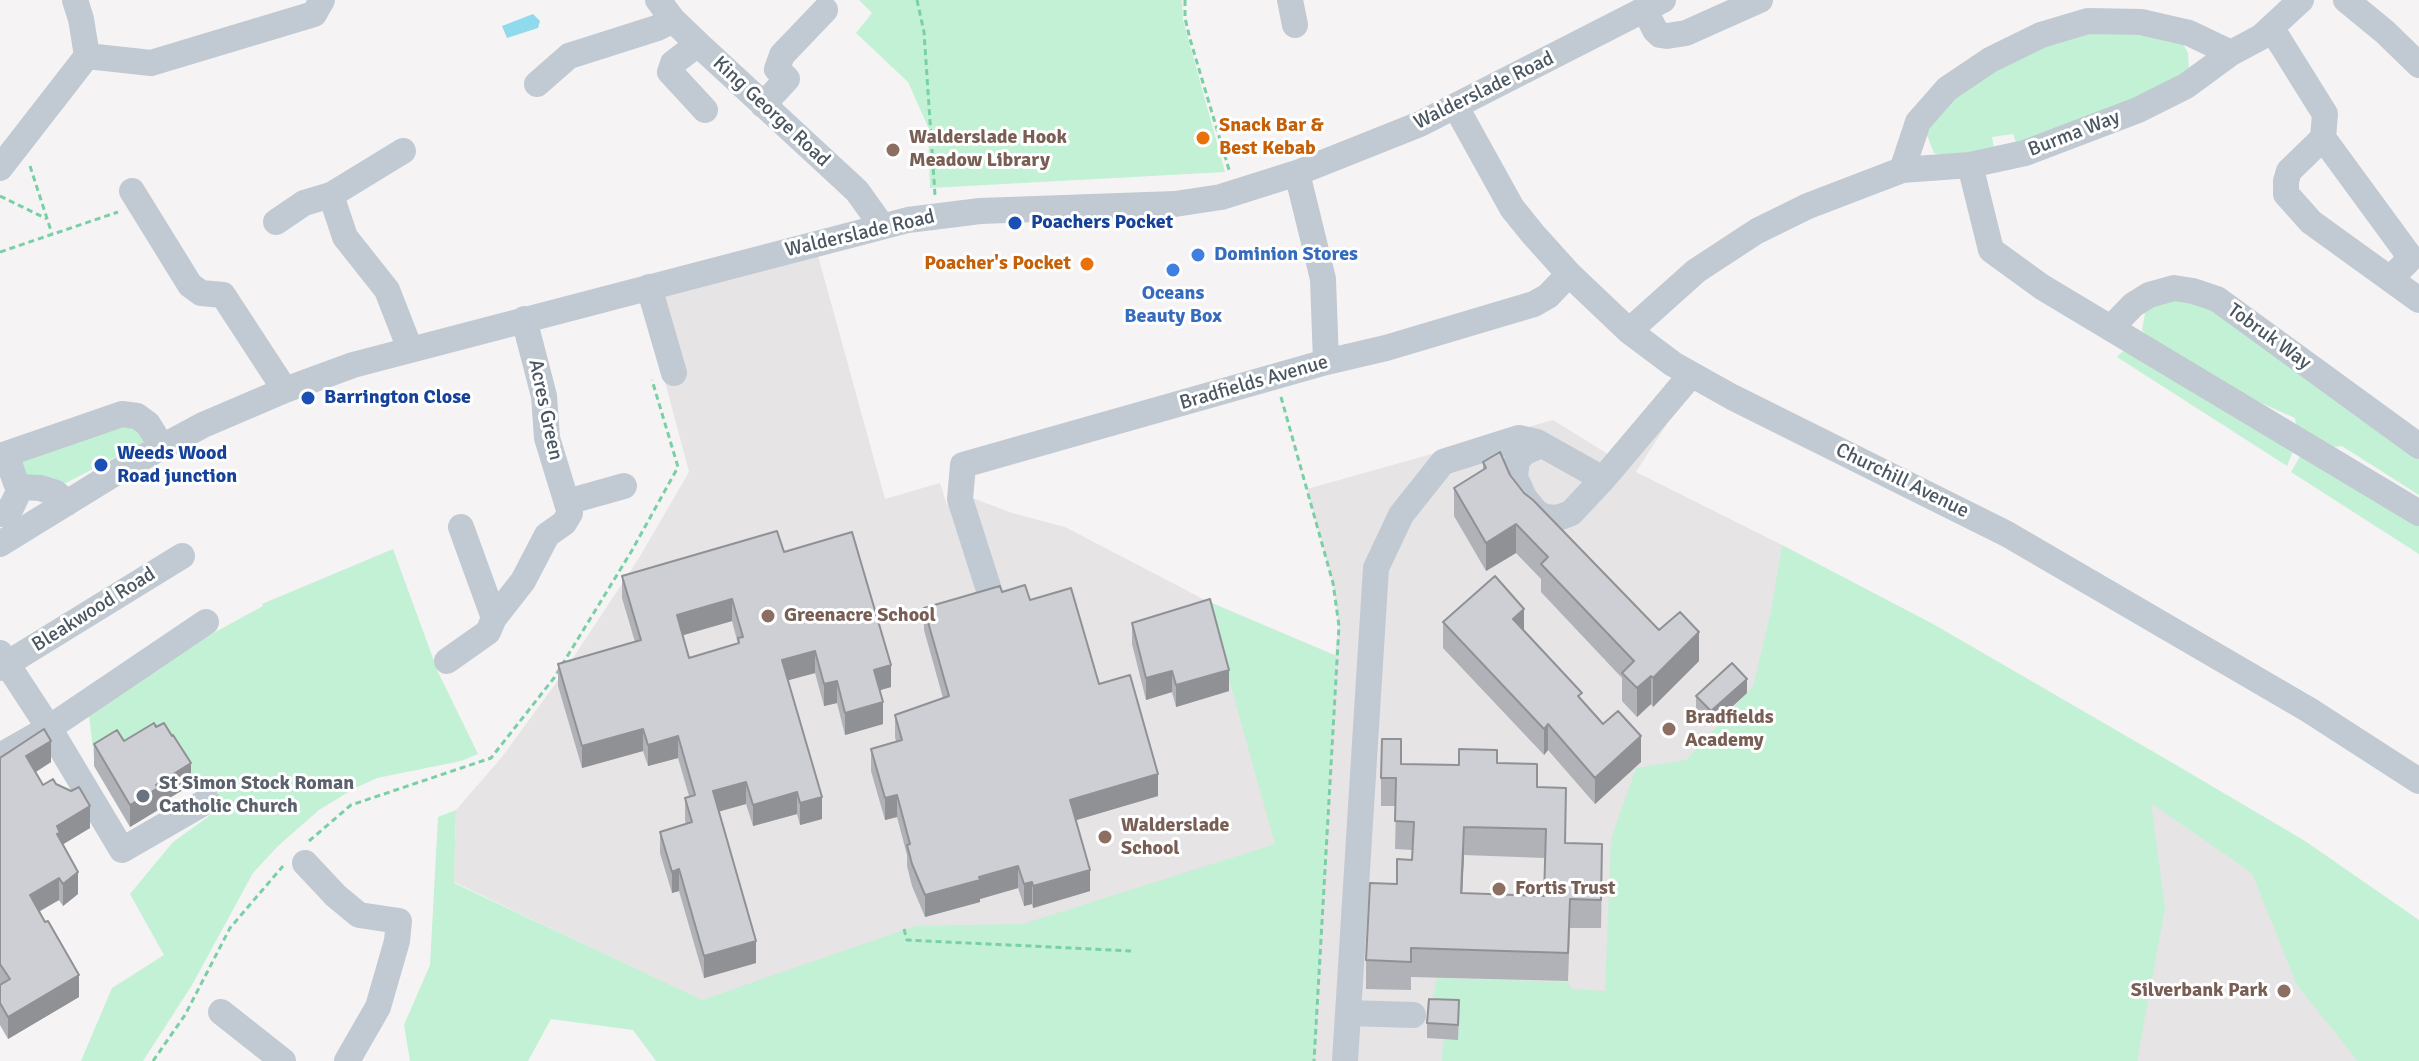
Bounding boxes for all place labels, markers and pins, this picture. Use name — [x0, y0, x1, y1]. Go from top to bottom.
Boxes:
place label: Snack Bar & Best Kebab — [1219, 114, 1324, 161]
place label: Walderslade Hook Meadow Library — [909, 126, 1067, 173]
marker: Snack Bar & Best Kebab — [1194, 129, 1212, 147]
marker: Walderslade Hook Meadow Library — [884, 141, 902, 159]
place label: Poachers Pocket — [1031, 211, 1173, 235]
marker: Poachers Pocket — [1006, 214, 1024, 232]
place label: Dominion Stores — [1214, 243, 1358, 267]
marker: Dominion Stores — [1189, 246, 1207, 264]
place label: Poacher's Pocket — [924, 252, 1071, 276]
marker: Poacher's Pocket — [1078, 255, 1096, 273]
marker: Oceans Beauty Box — [1164, 261, 1182, 279]
place label: Oceans Beauty Box — [1124, 282, 1222, 329]
place label: Barrington Close — [324, 386, 471, 410]
marker: Barrington Close — [299, 389, 317, 407]
place label: Weeds Wood Road junction — [117, 442, 237, 489]
marker: Weeds Wood Road junction — [92, 456, 110, 474]
place label: Greenacre School — [784, 604, 936, 628]
marker: Greenacre School — [759, 607, 777, 625]
place label: Bradfields Academy — [1685, 706, 1774, 753]
marker: Bradfields Academy — [1660, 720, 1678, 738]
place label: St Simon Stock Roman Catholic Church — [159, 772, 354, 819]
marker: St Simon Stock Roman Catholic Church — [134, 787, 152, 805]
place label: Walderslade School — [1121, 814, 1230, 861]
marker: Walderslade School — [1096, 828, 1114, 846]
place label: Fortis Trust — [1515, 877, 1615, 901]
marker: Fortis Trust — [1490, 880, 1508, 898]
place label: Silverbank Park — [2131, 979, 2268, 1003]
marker: Silverbank Park — [2275, 982, 2293, 1000]

